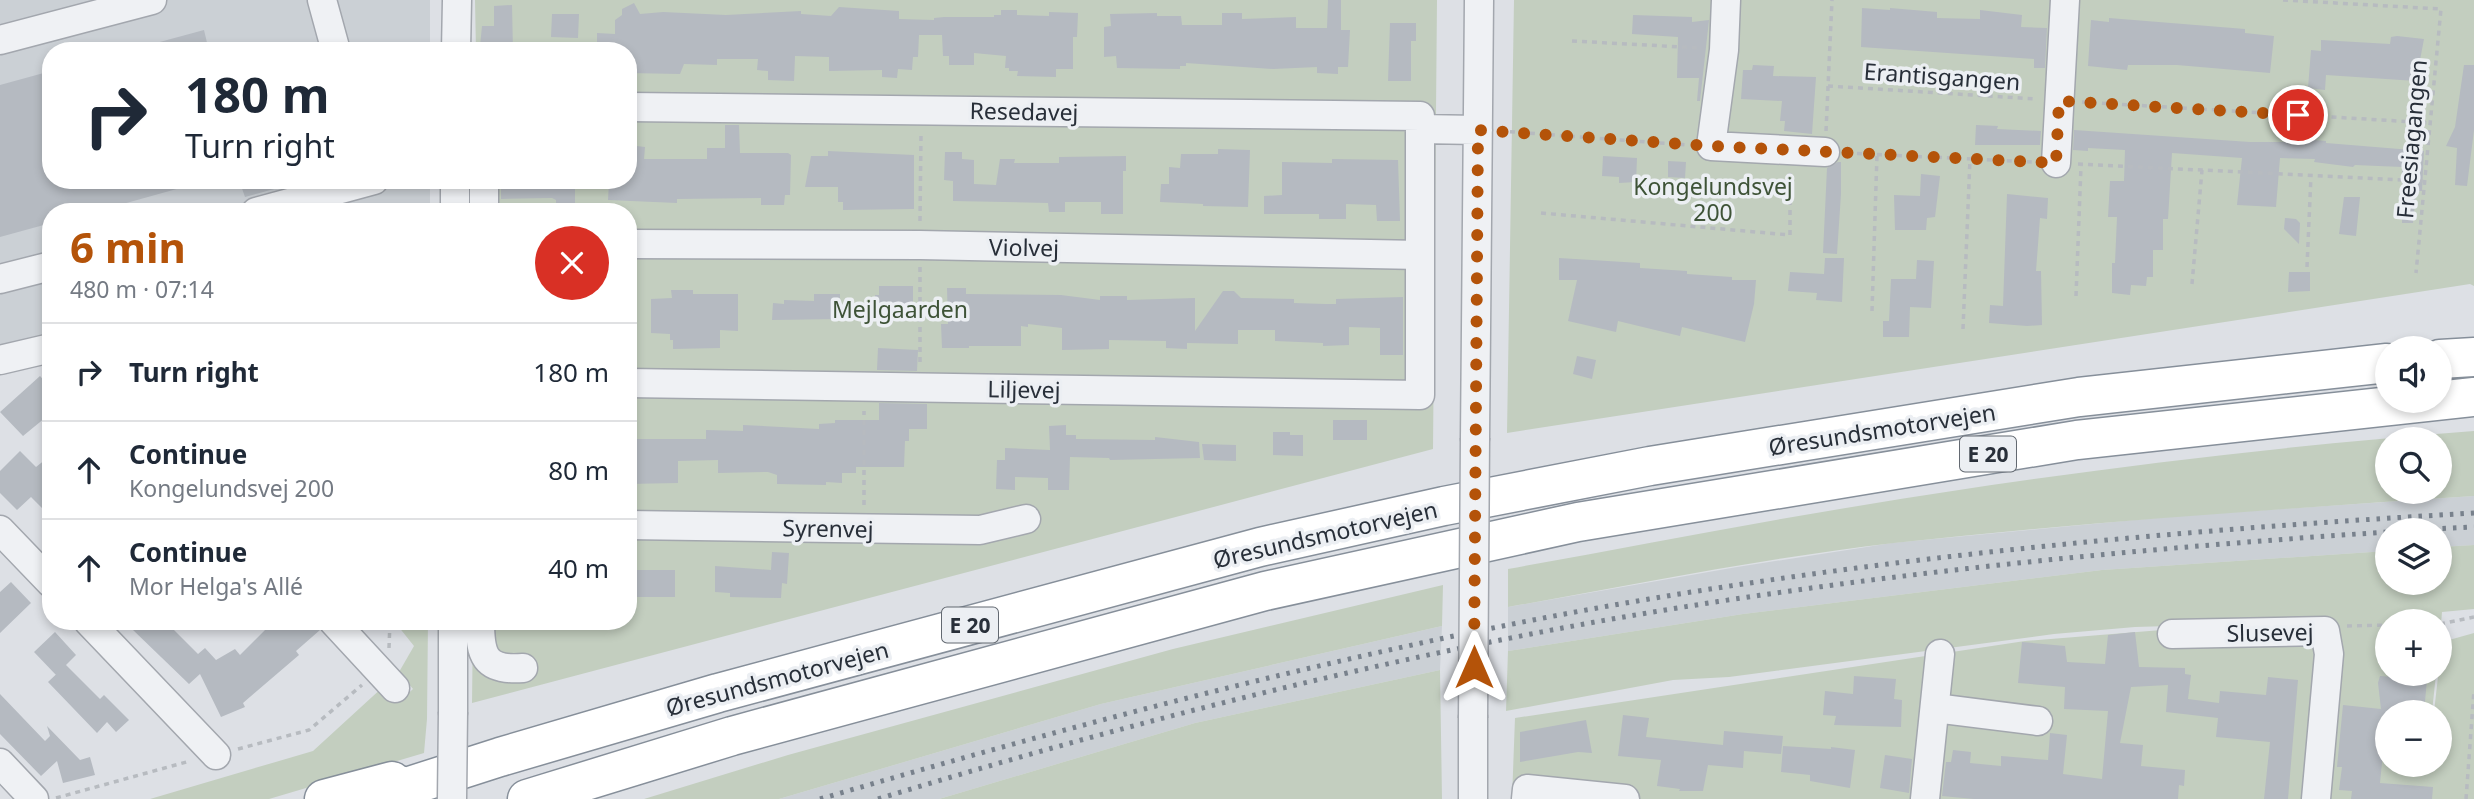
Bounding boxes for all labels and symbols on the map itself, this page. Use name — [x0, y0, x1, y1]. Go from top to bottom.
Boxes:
street label: Erantisgangen — [1863, 55, 2021, 97]
street label: Freesiagangen — [2388, 58, 2434, 220]
pin — [2268, 85, 2328, 145]
street label: Resedavej — [969, 94, 1079, 128]
park label: Kongelundsvej 200 — [1633, 170, 1793, 228]
street label: Violvej — [989, 230, 1059, 264]
park label: Mejlgaarden — [832, 293, 968, 325]
street label: Liljevej — [987, 372, 1061, 406]
street label: Øresundsmotorvejen — [1766, 395, 1998, 463]
road number: E 20 — [1960, 436, 2016, 472]
street label: Øresundsmotorvejen — [1210, 493, 1440, 575]
street label: Syrenvej — [782, 511, 874, 545]
road number: E 20 — [942, 608, 998, 642]
street label: Slusevej — [2226, 615, 2314, 649]
position arrow — [1437, 630, 1511, 704]
street label: Øresundsmotorvejen — [662, 633, 892, 723]

